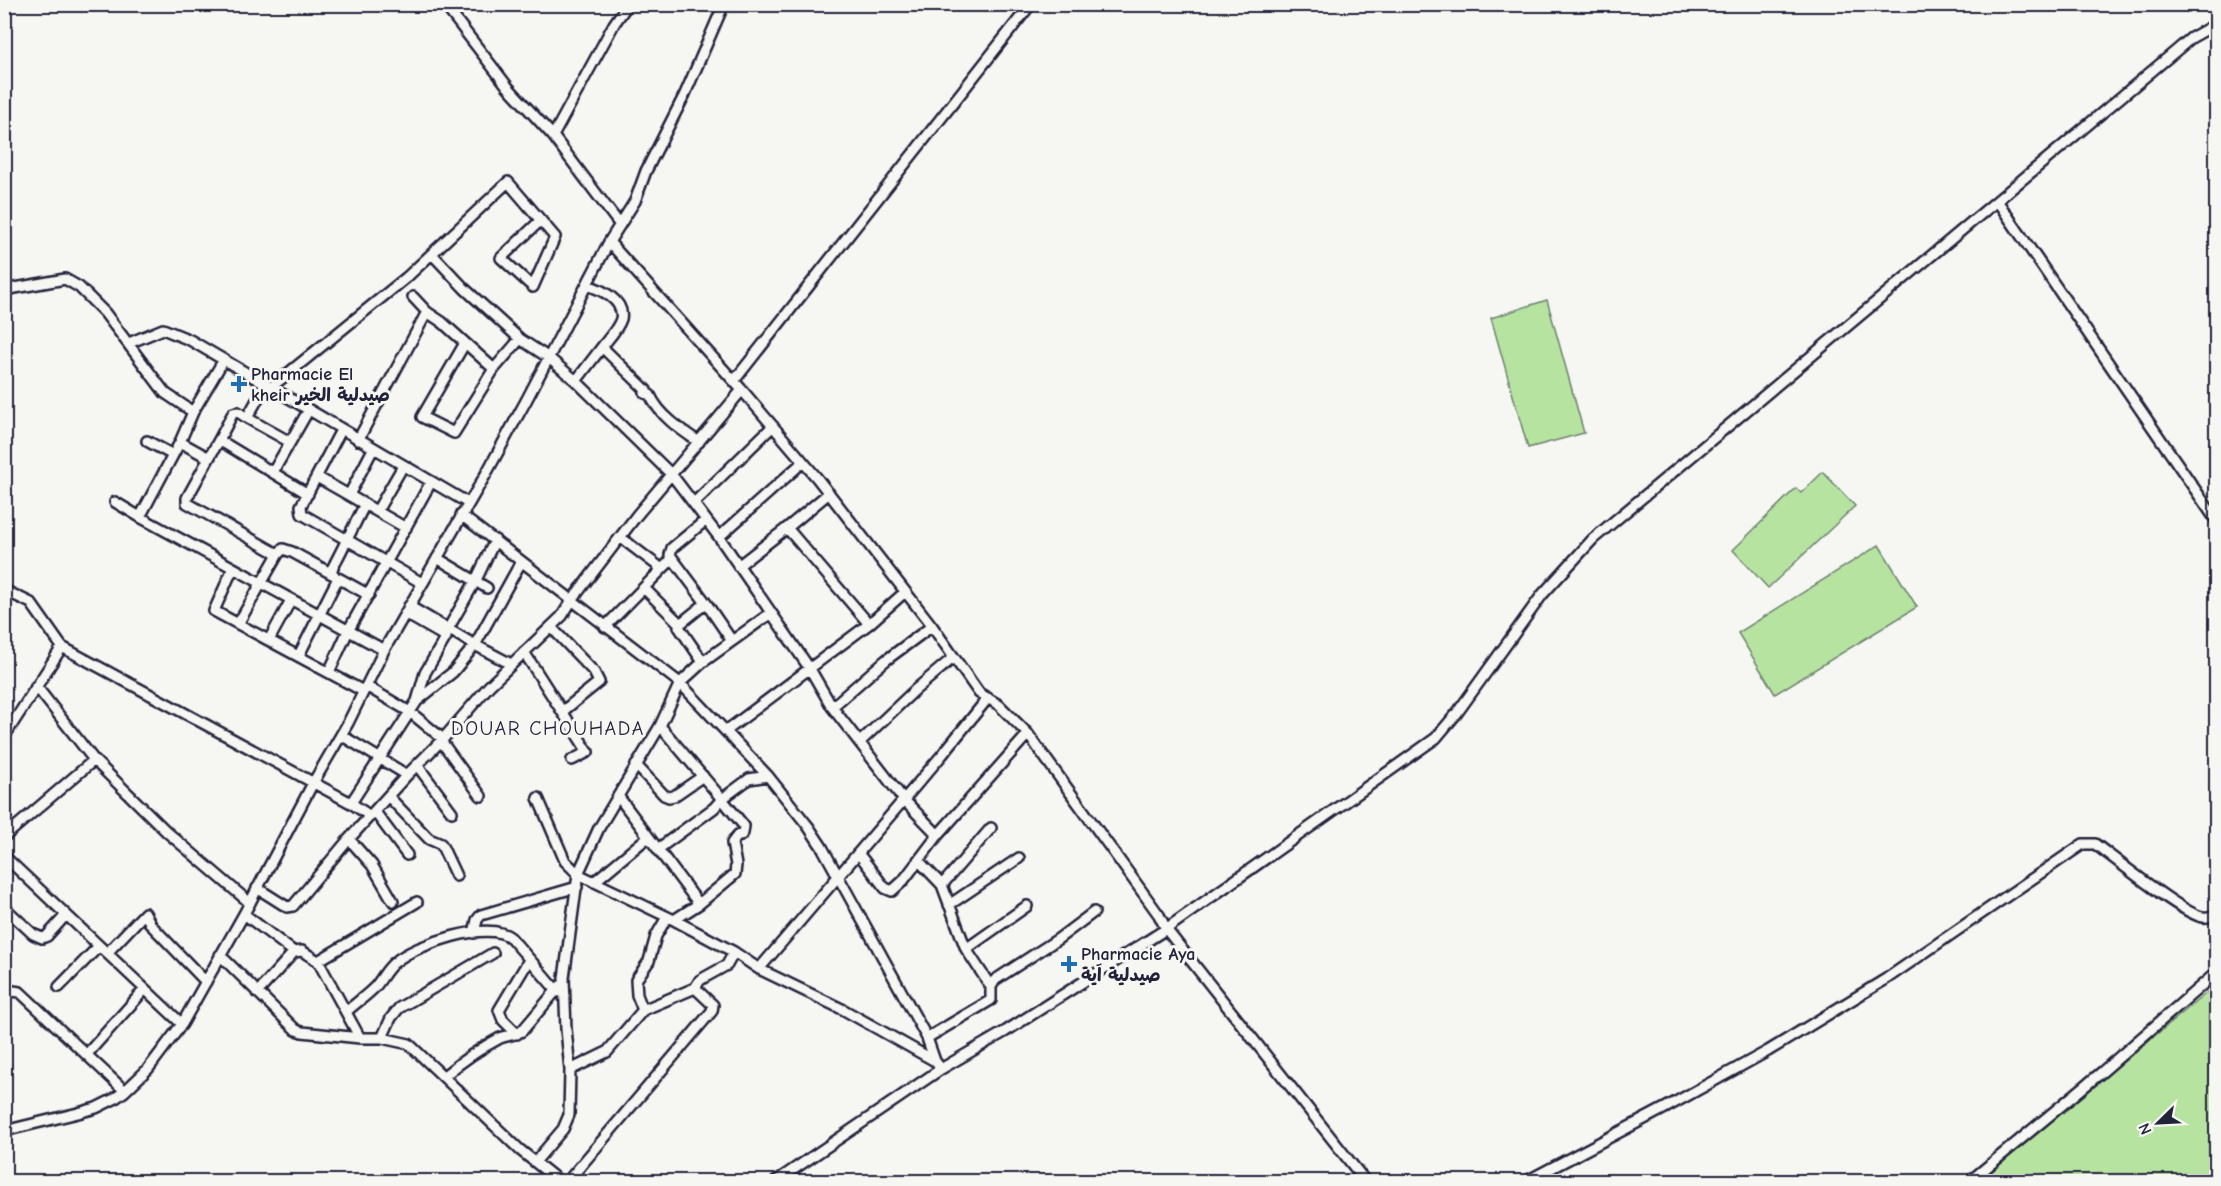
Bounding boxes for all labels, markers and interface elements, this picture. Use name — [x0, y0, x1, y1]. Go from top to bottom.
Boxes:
place label: Pharmacie El kheir صيدلية الخير — [251, 364, 390, 406]
marker: Pharmacie El kheir صيدلية الخير — [232, 377, 246, 391]
district label: DOUAR CHOUHADA — [451, 717, 645, 740]
place label: Pharmacie Aya صيدلية اَية — [1081, 944, 1195, 986]
marker: Pharmacie Aya صيدلية اَية — [1062, 957, 1076, 971]
north arrow — [2128, 1093, 2188, 1153]
text: N — [2135, 1120, 2156, 1137]

